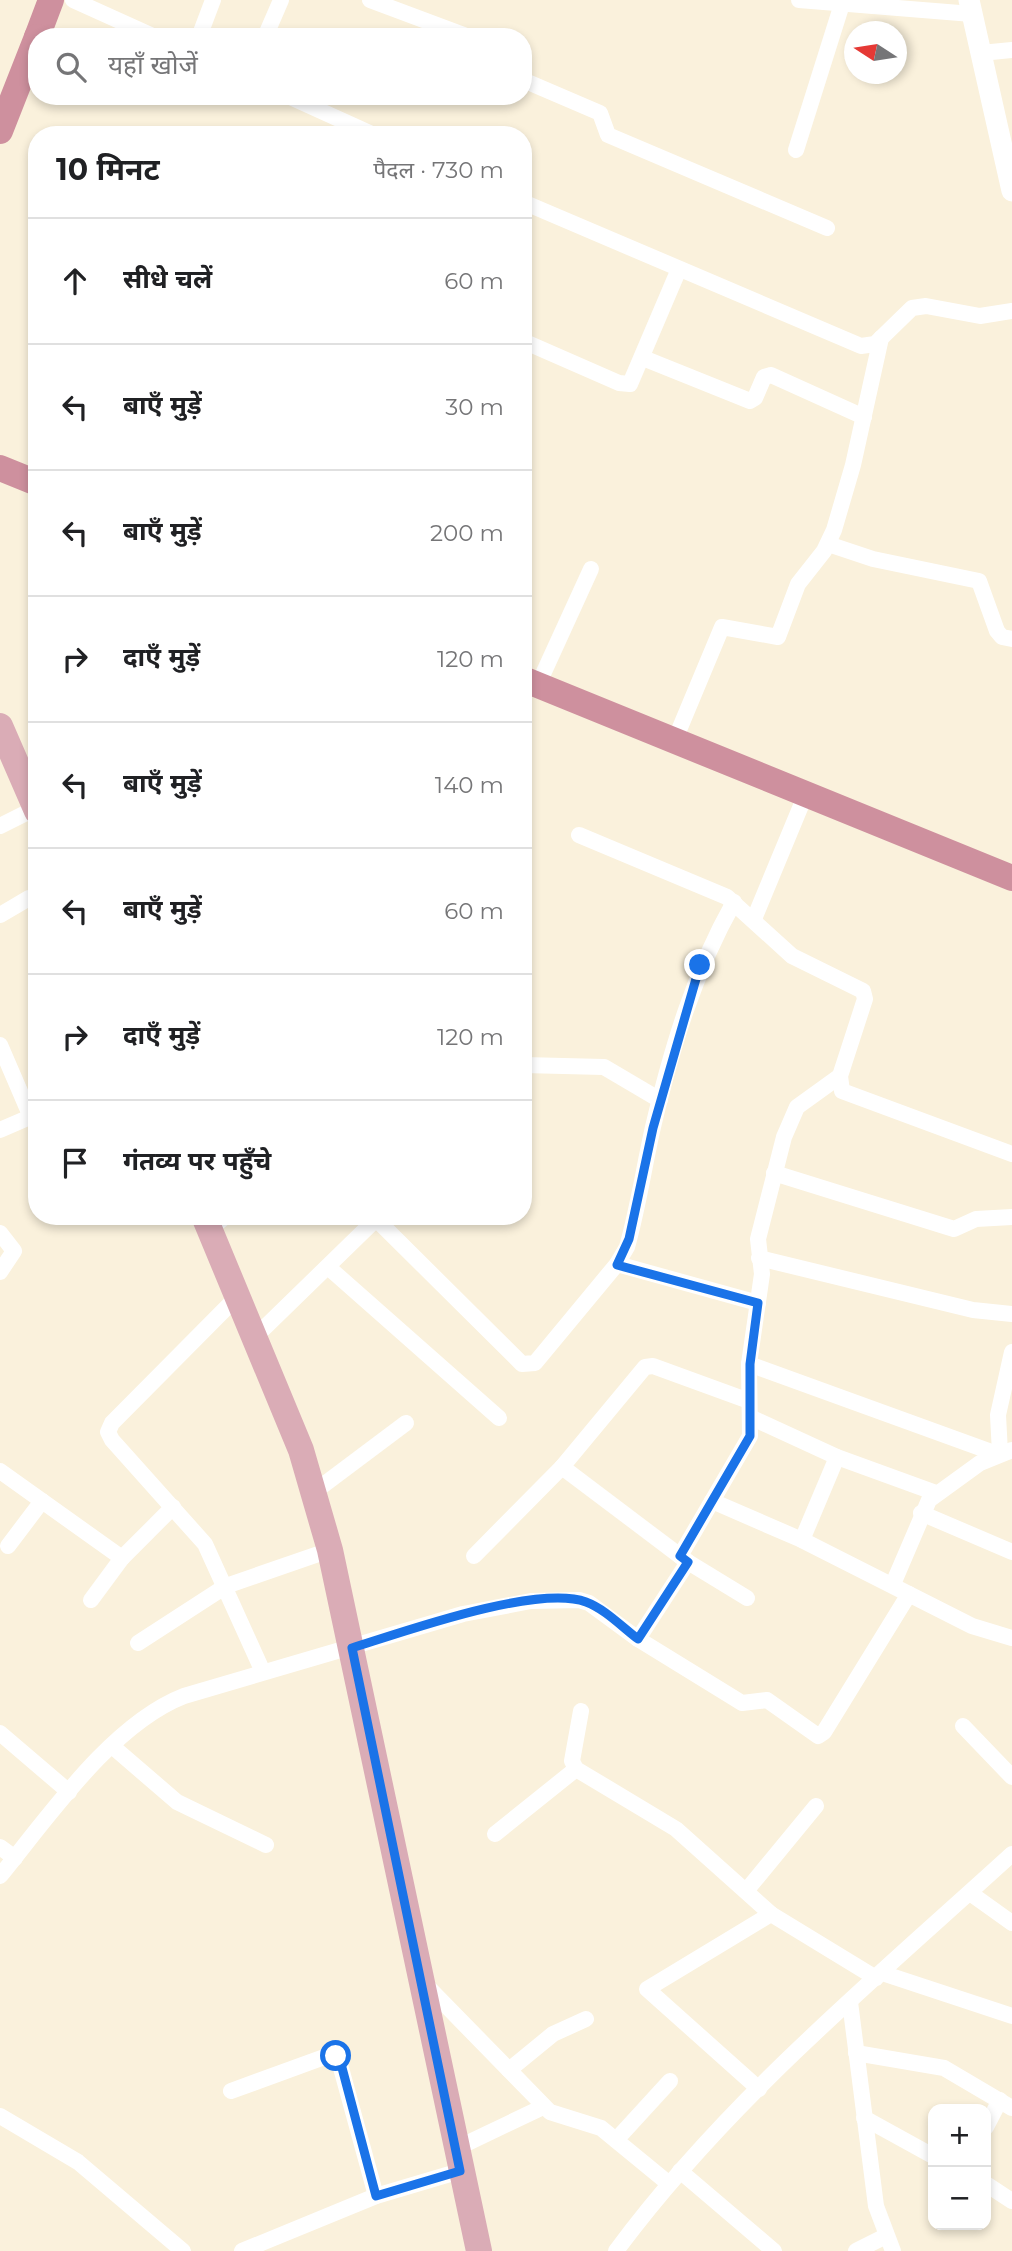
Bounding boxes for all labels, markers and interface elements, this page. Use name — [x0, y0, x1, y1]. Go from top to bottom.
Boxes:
north arrow — [844, 21, 907, 84]
search box — [28, 28, 532, 105]
icon: search — [52, 48, 90, 86]
text: यहाँ खोजें — [108, 49, 198, 81]
text: 10 मिनट — [56, 151, 160, 188]
text: पैदल · 730 m — [373, 156, 504, 184]
icon: ahead — [56, 262, 94, 300]
text: सीधे चलें — [123, 263, 212, 295]
text: 60 m — [444, 267, 504, 295]
icon: left — [56, 388, 94, 426]
text: बाएँ मुड़ें — [123, 389, 202, 421]
text: 30 m — [445, 393, 504, 421]
icon: left — [56, 514, 94, 552]
text: बाएँ मुड़ें — [123, 515, 202, 547]
text: 200 m — [430, 519, 504, 547]
icon: right — [56, 640, 94, 678]
text: दाएँ मुड़ें — [123, 641, 200, 673]
text: 120 m — [437, 645, 504, 673]
icon: left — [56, 766, 94, 804]
text: बाएँ मुड़ें — [123, 767, 202, 799]
text: 140 m — [435, 771, 504, 799]
icon: left — [56, 892, 94, 930]
text: बाएँ मुड़ें — [123, 893, 202, 925]
text: 60 m — [444, 897, 504, 925]
route end — [684, 949, 715, 980]
icon: right — [56, 1018, 94, 1056]
text: दाएँ मुड़ें — [123, 1019, 200, 1051]
text: 120 m — [437, 1023, 504, 1051]
icon: arrive — [56, 1144, 94, 1182]
text: गंतव्य पर पहुँचे — [123, 1145, 271, 1177]
route start — [320, 2040, 351, 2071]
map controls — [928, 2104, 991, 2230]
button: + — [928, 2104, 991, 2167]
button: − — [928, 2167, 991, 2230]

